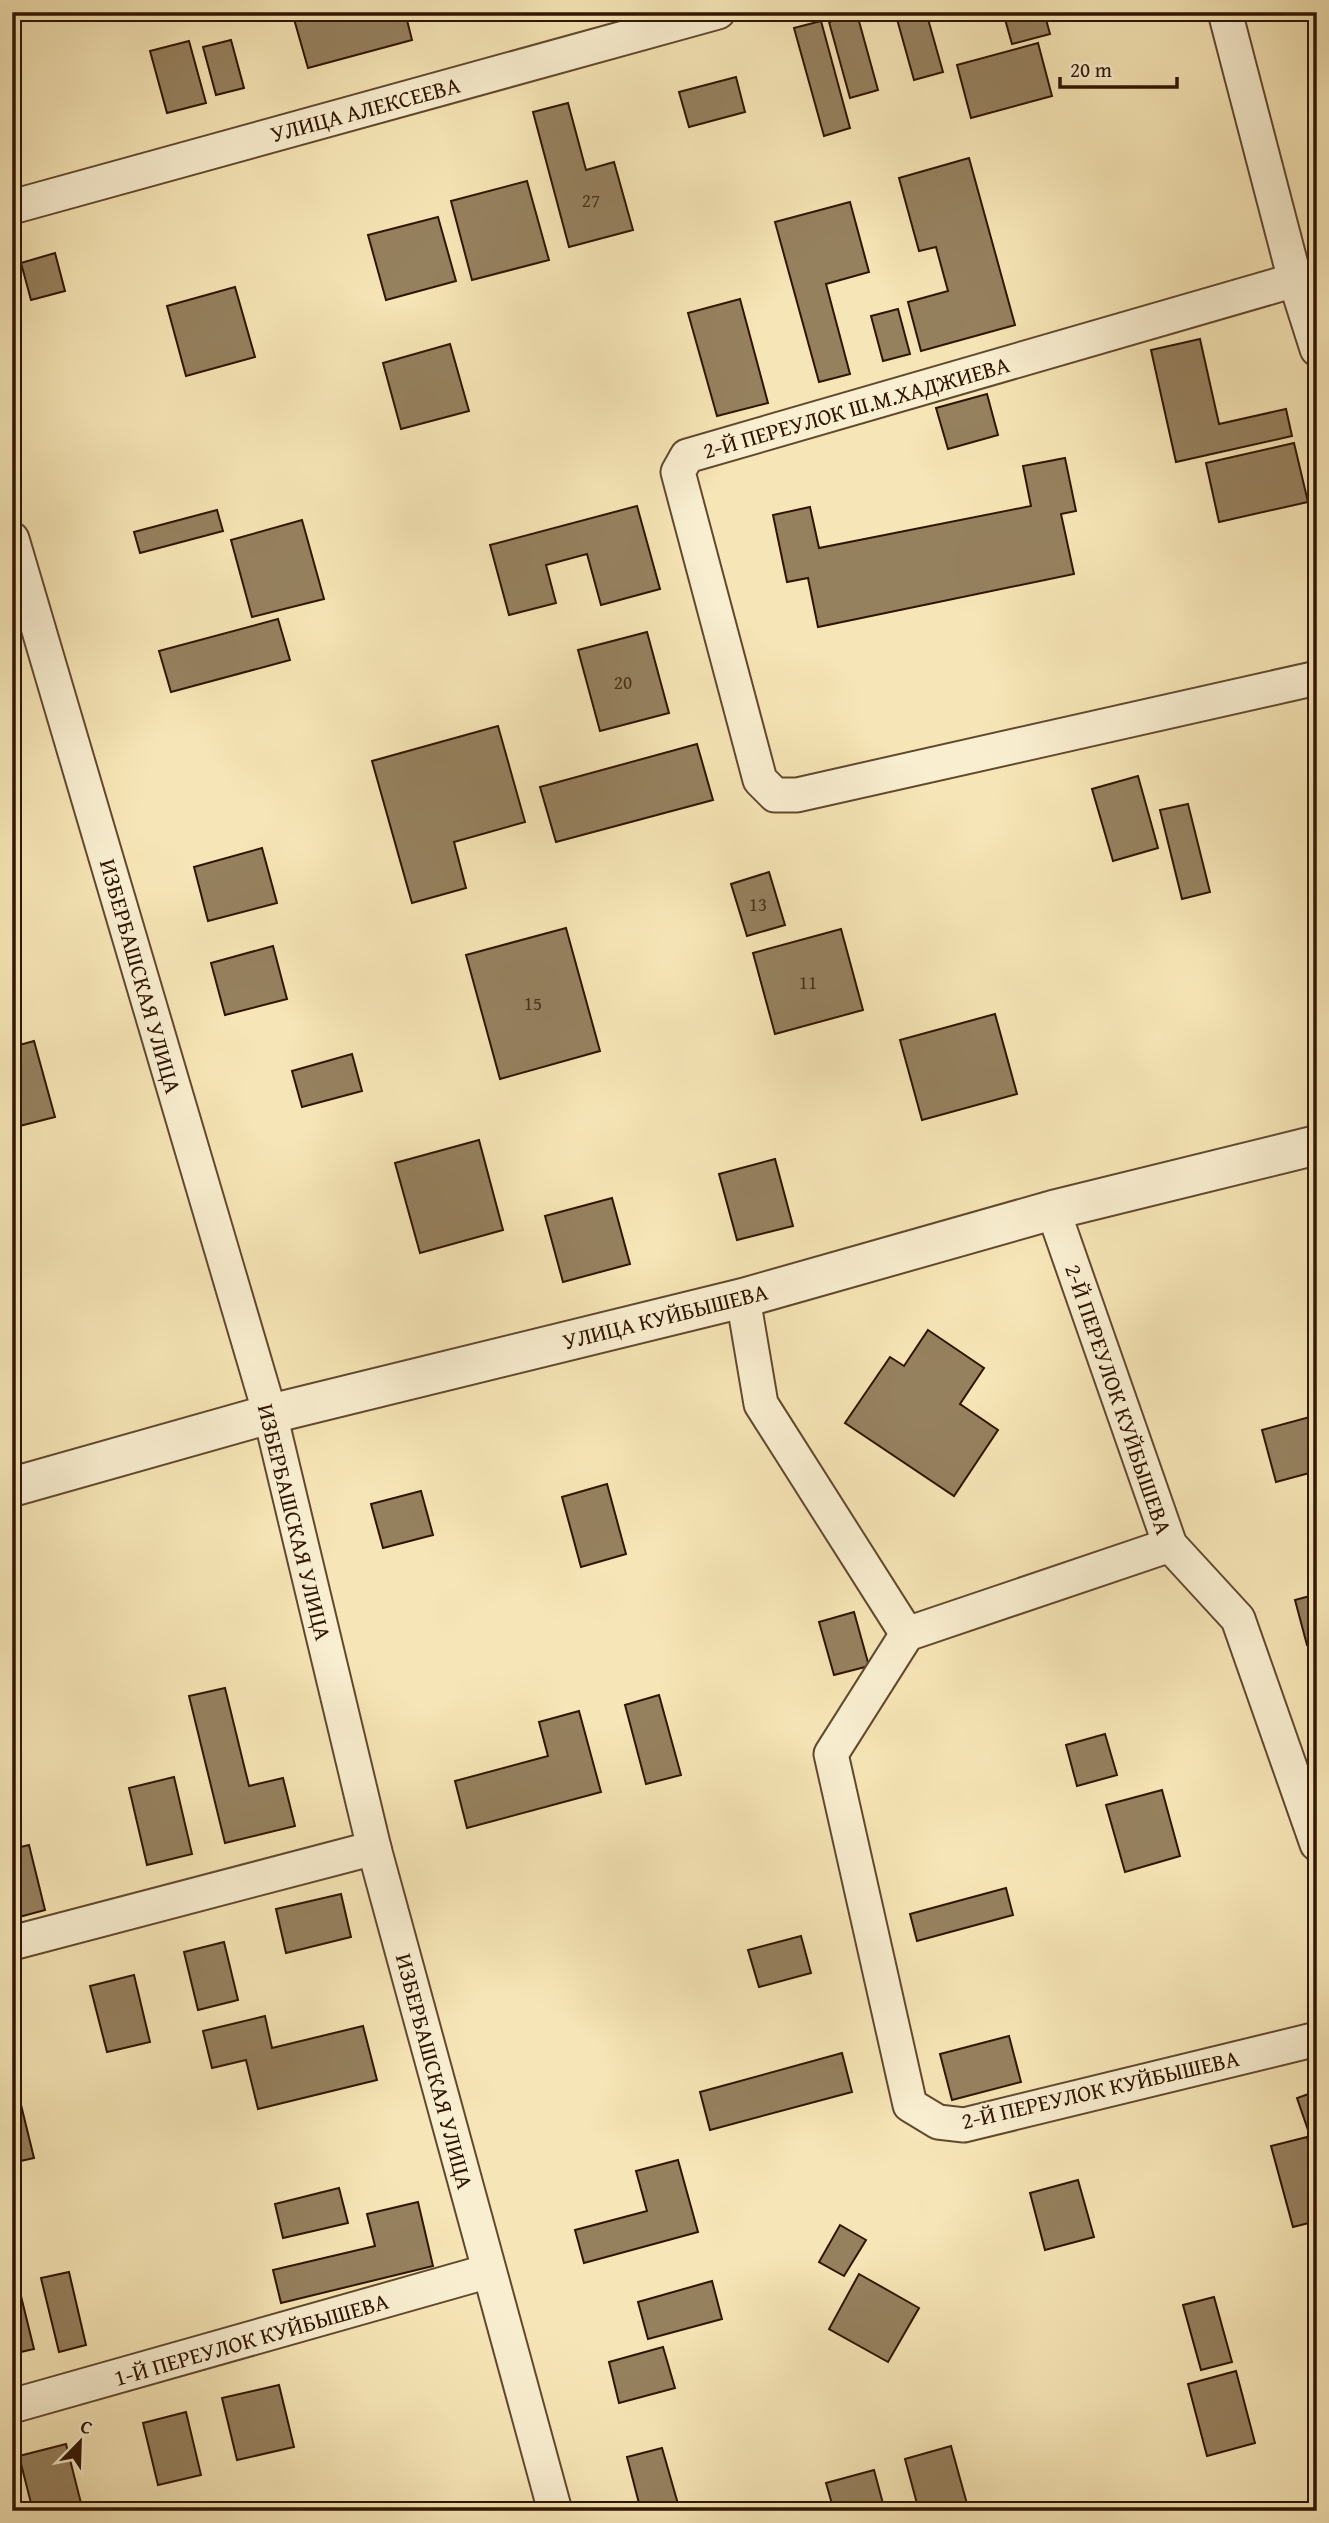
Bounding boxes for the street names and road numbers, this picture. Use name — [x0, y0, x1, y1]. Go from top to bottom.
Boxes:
street label: УЛИЦА АЛЕКСЕЕВА — [267, 68, 464, 150]
street label: 2-Й ПЕРЕУЛОК Ш.М.ХАДЖИЕВА — [699, 347, 1013, 467]
street label: ИЗБЕРБАШСКАЯ УЛИЦА — [92, 855, 190, 1097]
street label: 2-Й ПЕРЕУЛОК КУЙБЫШЕВА — [1057, 1259, 1181, 1539]
street label: УЛИЦА КУЙБЫШЕВА — [559, 1275, 771, 1357]
street label: ИЗБЕРБАШСКАЯ УЛИЦА — [250, 1400, 340, 1644]
street label: ИЗБЕРБАШСКАЯ УЛИЦА — [388, 1950, 482, 2193]
street label: 2-Й ПЕРЕУЛОК КУЙБЫШЕВА — [958, 2041, 1242, 2137]
street label: 1-Й ПЕРЕУЛОК КУЙБЫШЕВА — [110, 2284, 392, 2394]

